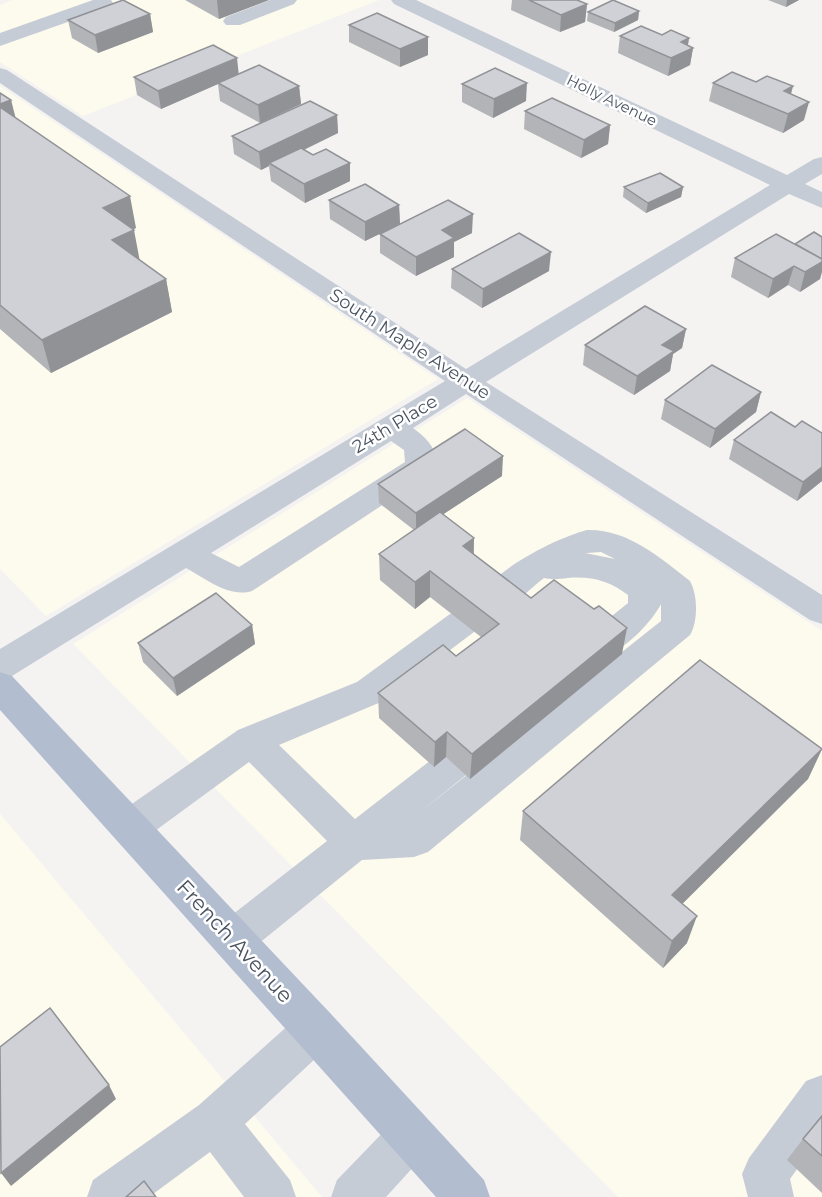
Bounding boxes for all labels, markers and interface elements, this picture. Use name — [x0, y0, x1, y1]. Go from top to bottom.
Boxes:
street label: Holly Avenue — [564, 70, 660, 130]
street label: South Maple Avenue — [326, 284, 495, 404]
street label: 24th Place — [349, 390, 442, 458]
street label: French Avenue — [172, 874, 298, 1008]

